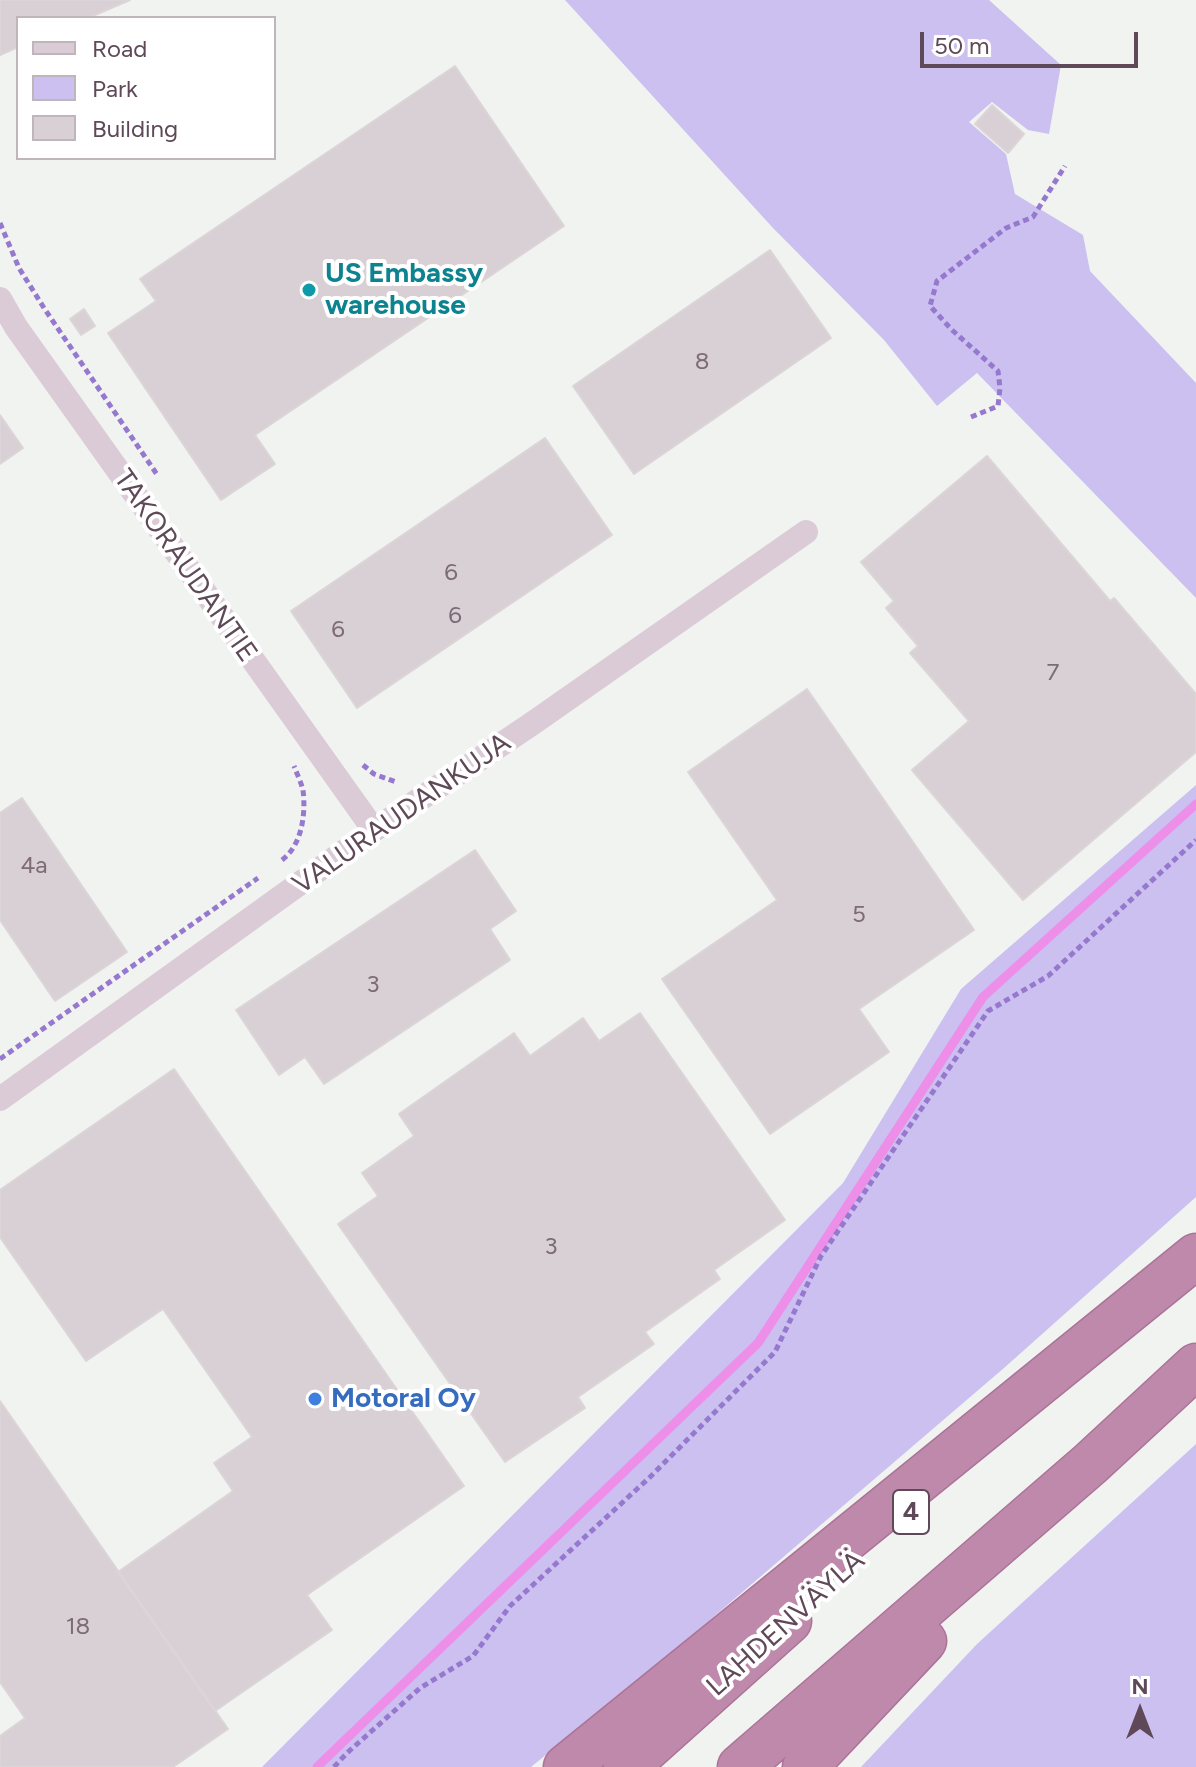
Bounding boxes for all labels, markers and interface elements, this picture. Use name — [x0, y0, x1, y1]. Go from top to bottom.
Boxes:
legend — [16, 16, 276, 160]
scale bar — [924, 16, 1142, 66]
text: 50 m — [934, 31, 990, 60]
text: Road — [92, 34, 147, 63]
text: Park — [92, 74, 138, 103]
text: Building — [92, 114, 178, 143]
place label: US Embassy warehouse — [325, 257, 483, 323]
marker: US Embassy warehouse — [300, 281, 318, 299]
house number: 8 — [695, 348, 709, 376]
street label: TAKORAUDANTIE — [106, 463, 264, 669]
house number: 6 — [444, 559, 458, 587]
house number: 6 — [448, 602, 462, 630]
house number: 6 — [331, 616, 345, 644]
house number: 7 — [1047, 659, 1059, 687]
street label: VALURAUDANKUJA — [287, 726, 517, 902]
house number: 4a — [20, 852, 48, 880]
house number: 5 — [852, 901, 866, 929]
house number: 3 — [366, 971, 380, 999]
house number: 3 — [544, 1233, 558, 1261]
place label: Motoral Oy — [331, 1382, 476, 1416]
marker: Motoral Oy — [306, 1390, 324, 1408]
road number: 4 — [893, 1490, 929, 1534]
street label: LAHDENVÄYLÄ — [700, 1544, 872, 1704]
house number: 18 — [66, 1613, 90, 1641]
north arrow — [1100, 1671, 1180, 1751]
text: N — [1131, 1673, 1149, 1700]

